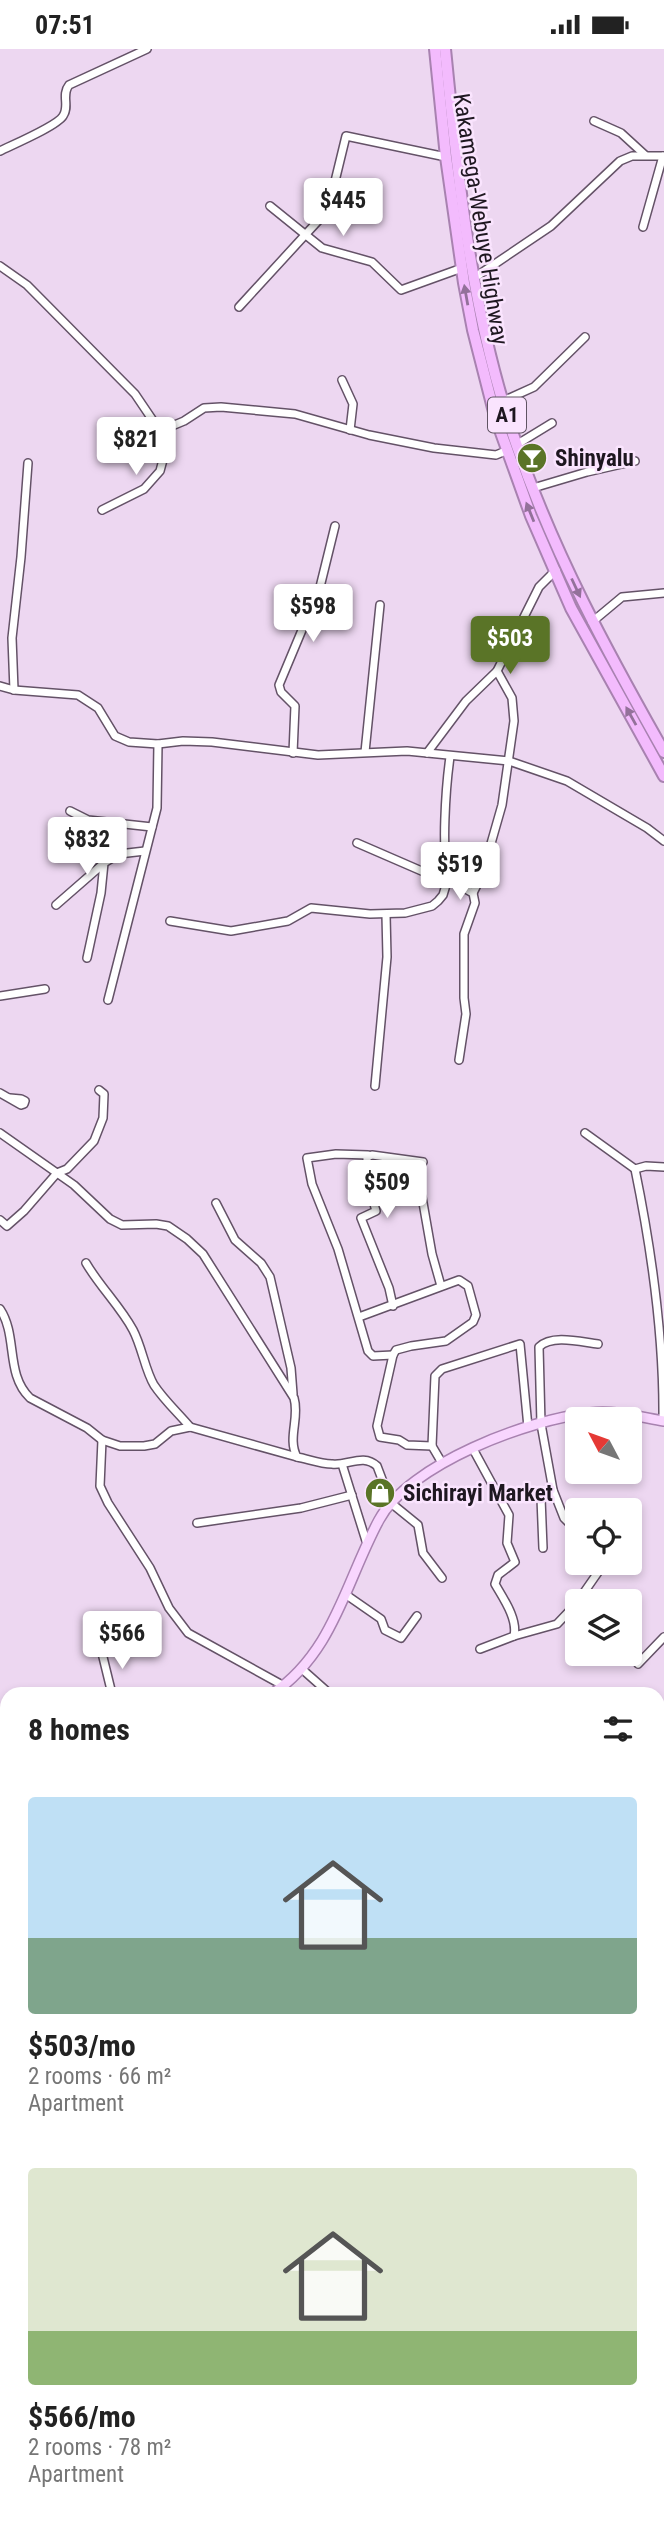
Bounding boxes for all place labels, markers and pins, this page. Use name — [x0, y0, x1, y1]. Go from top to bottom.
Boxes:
pin: $445 — [302, 179, 384, 238]
pin: $821 — [95, 417, 177, 477]
bar icon: Shinyalu — [515, 441, 549, 475]
place label: Shinyalu — [555, 445, 634, 472]
pin: $598 — [272, 585, 354, 644]
pin: $503 — [469, 617, 551, 676]
pin: $832 — [46, 817, 128, 877]
pin: $519 — [419, 843, 501, 902]
pin: $509 — [346, 1161, 428, 1220]
shop icon: Sichirayi Market — [363, 1476, 397, 1510]
place label: Sichirayi Market — [403, 1480, 553, 1507]
pin: $566 — [81, 1611, 163, 1671]

